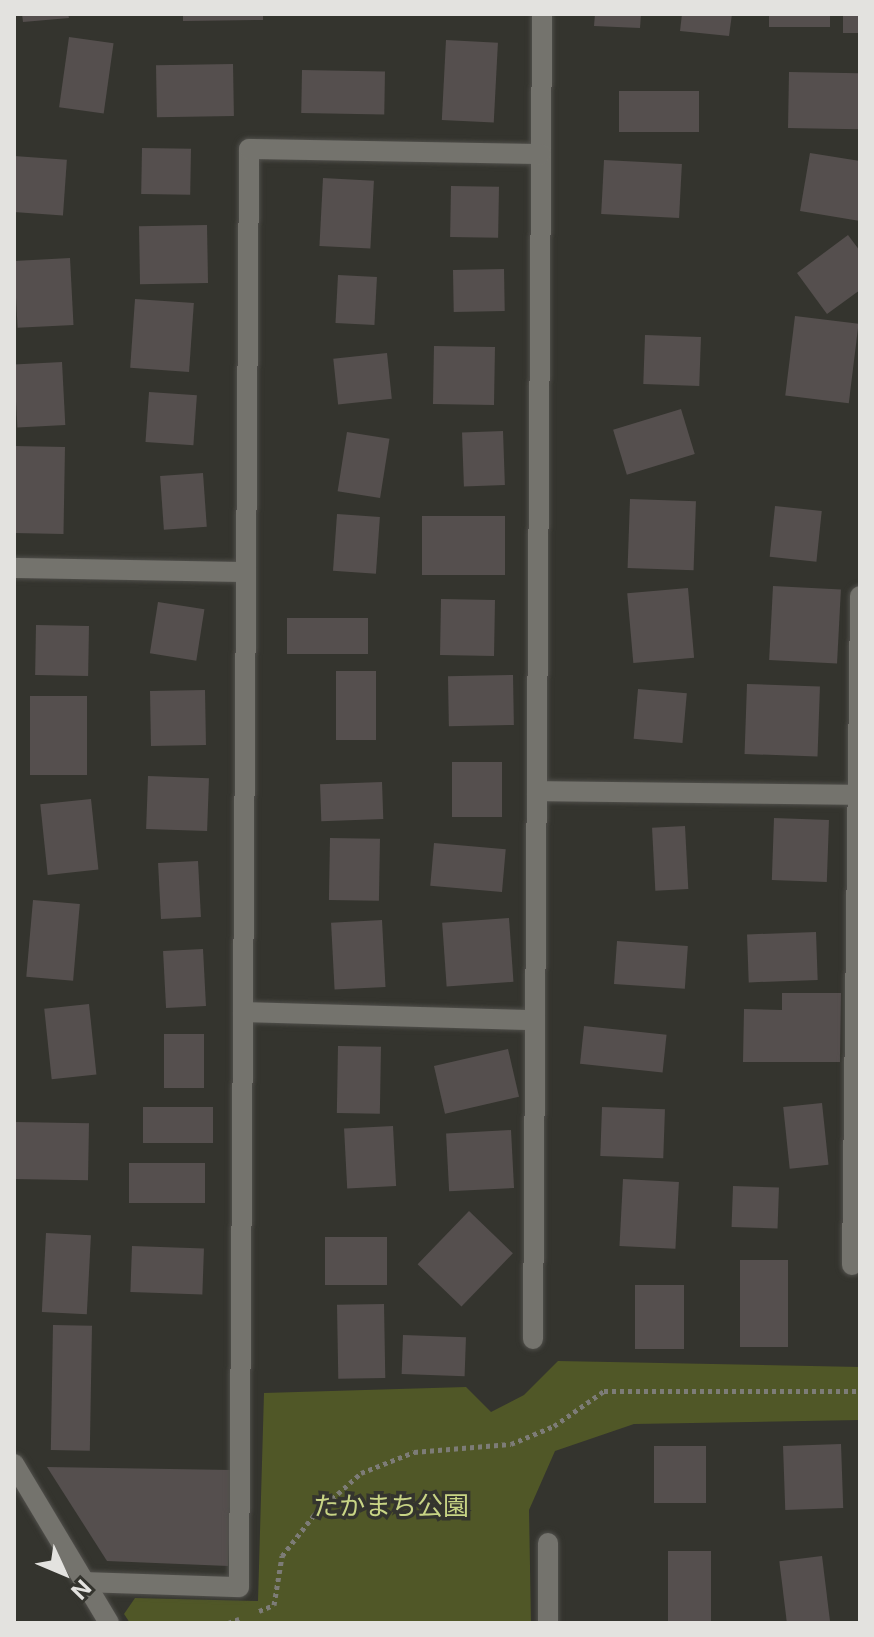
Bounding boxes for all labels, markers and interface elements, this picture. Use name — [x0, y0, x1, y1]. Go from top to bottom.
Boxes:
park label: たかまち公園 — [313, 1490, 469, 1522]
north arrow — [24, 1533, 104, 1613]
text: N — [66, 1575, 96, 1605]

